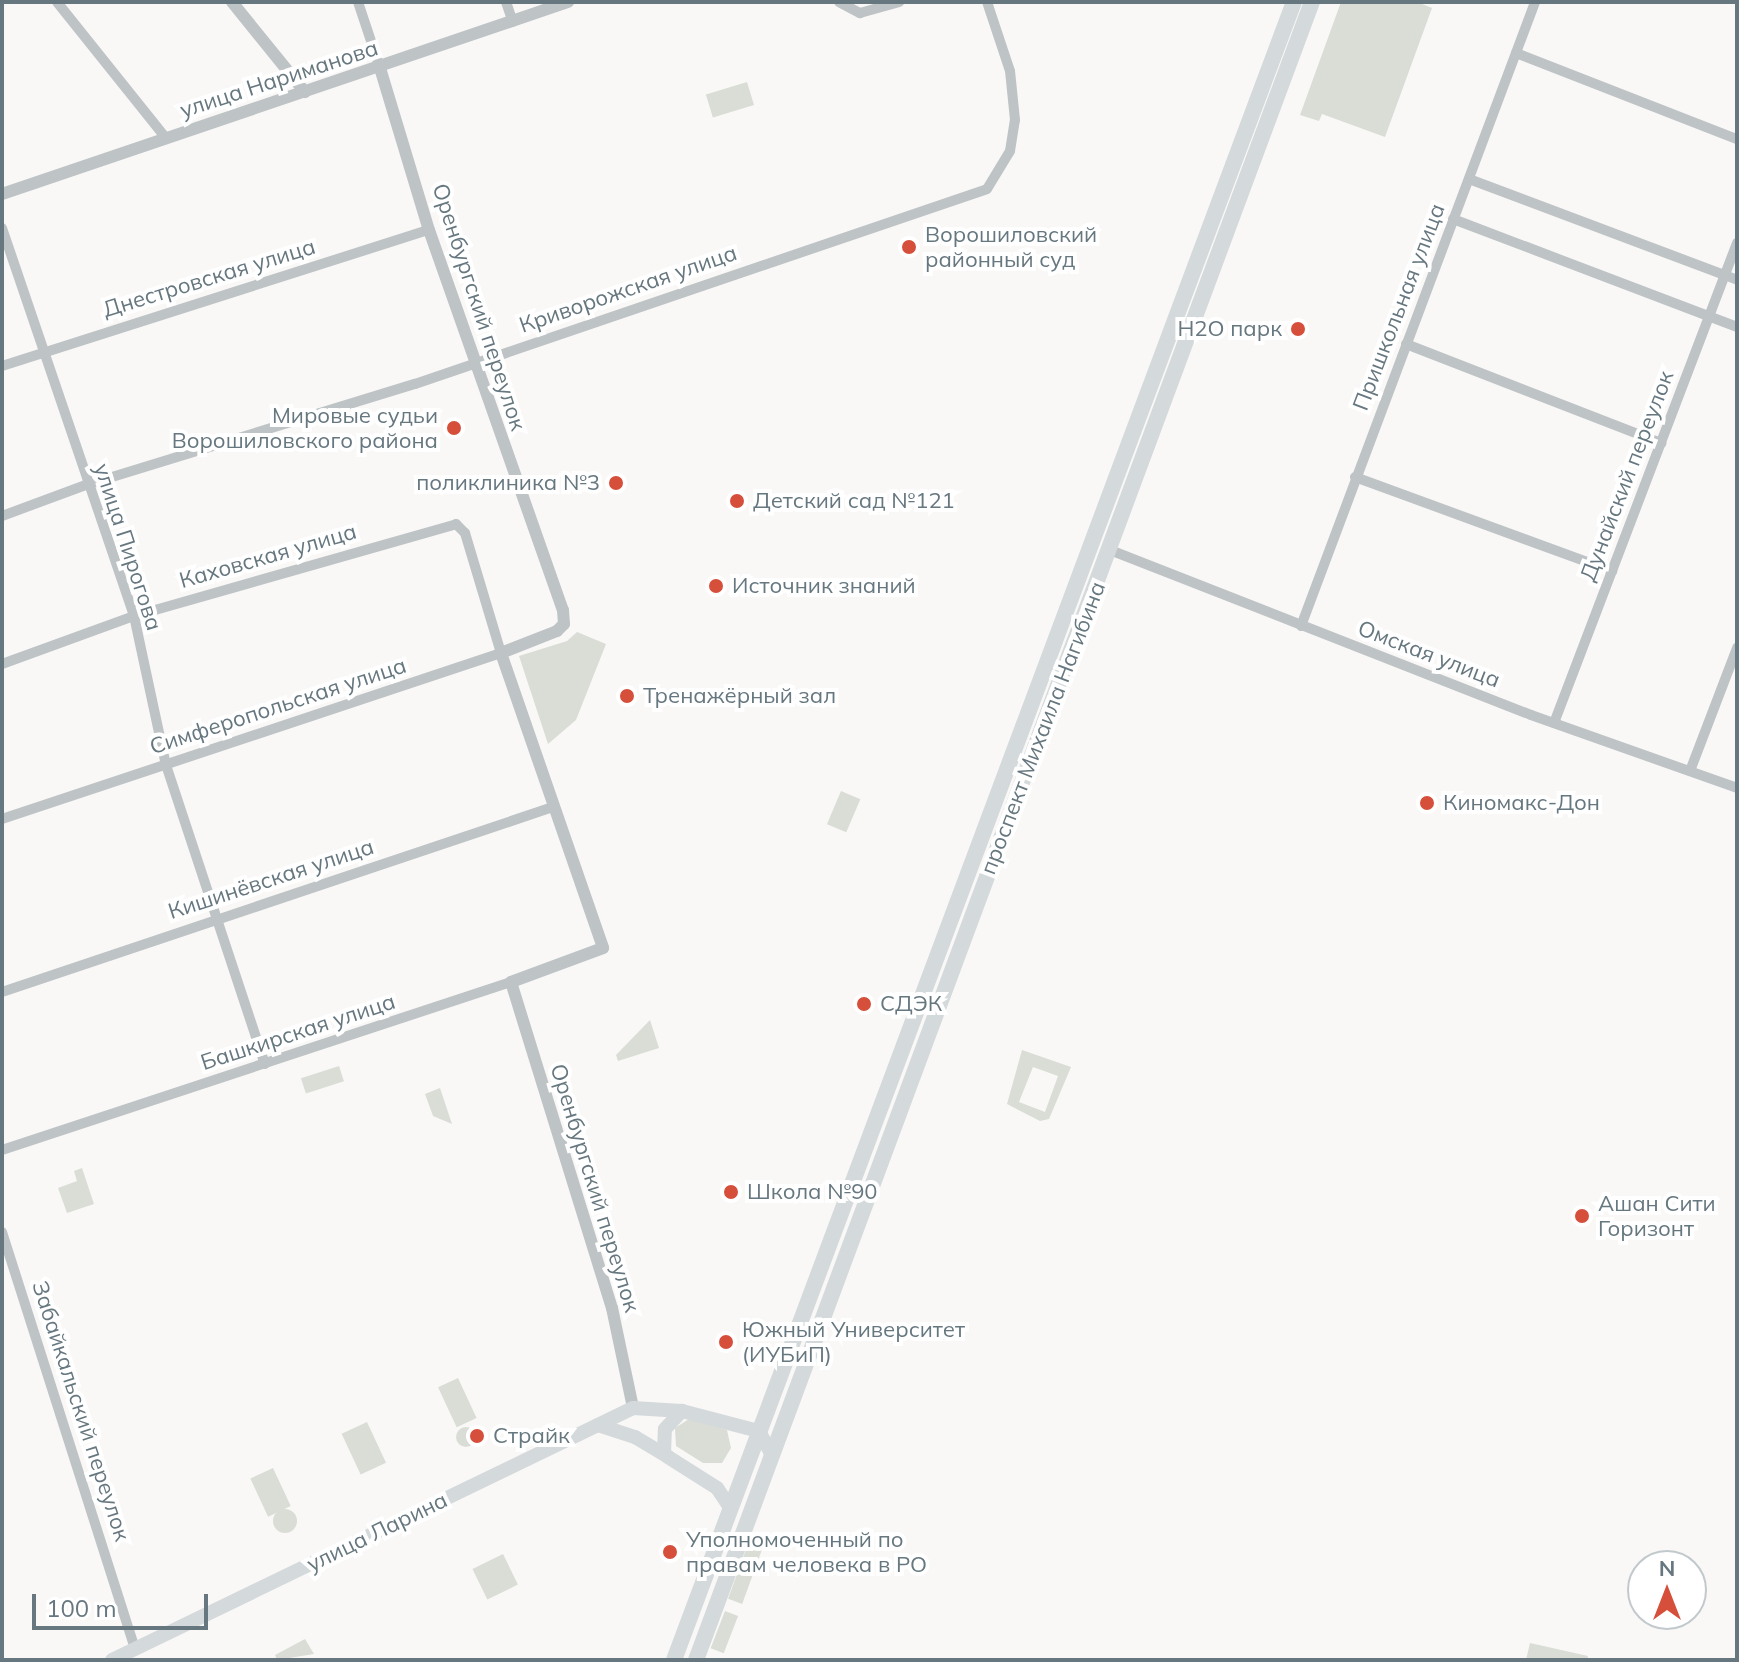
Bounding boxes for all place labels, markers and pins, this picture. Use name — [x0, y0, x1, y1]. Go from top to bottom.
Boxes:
place label: Ворошиловский районный суд — [925, 221, 1097, 272]
marker: Ворошиловский районный суд — [900, 238, 918, 256]
place label: H2O парк — [1177, 316, 1282, 342]
marker: H2O парк — [1289, 320, 1307, 338]
place label: Мировые судьи Ворошиловского района — [172, 402, 438, 454]
marker: Мировые судьи Ворошиловского района — [445, 419, 463, 437]
place label: поликлиника №3 — [416, 470, 600, 496]
marker: поликлиника №3 — [607, 474, 625, 492]
place label: Детский сад №121 — [753, 488, 955, 514]
marker: Детский сад №121 — [728, 492, 746, 510]
place label: Источник знаний — [732, 573, 916, 599]
marker: Источник знаний — [707, 577, 725, 595]
place label: Тренажёрный зал — [643, 683, 836, 709]
marker: Тренажёрный зал — [618, 687, 636, 705]
place label: Киномакс-Дон — [1443, 790, 1600, 816]
marker: Киномакс-Дон — [1418, 794, 1436, 812]
place label: СДЭК — [880, 991, 942, 1017]
marker: СДЭК — [855, 995, 873, 1013]
place label: Школа №90 — [747, 1179, 878, 1205]
marker: Школа №90 — [722, 1183, 740, 1201]
place label: Ашан Сити Горизонт — [1598, 1190, 1716, 1242]
marker: Ашан Сити Горизонт — [1573, 1207, 1591, 1225]
place label: Южный Университет (ИУБиП) — [742, 1316, 965, 1368]
marker: Южный Университет (ИУБиП) — [717, 1333, 735, 1351]
place label: Страйк — [493, 1423, 570, 1449]
marker: Страйк — [468, 1427, 486, 1445]
place label: Уполномоченный по правам человека в РО — [686, 1526, 927, 1578]
marker: Уполномоченный по правам человека в РО — [661, 1543, 679, 1561]

